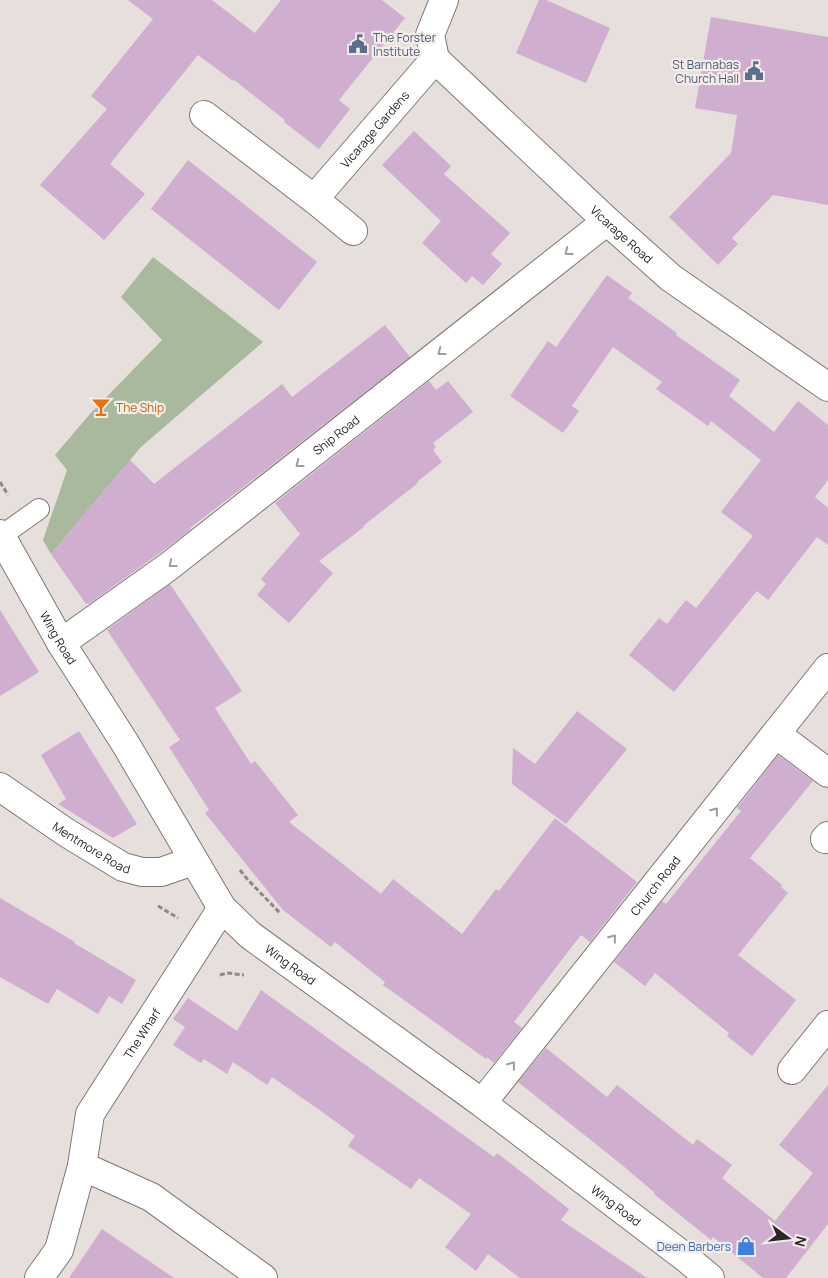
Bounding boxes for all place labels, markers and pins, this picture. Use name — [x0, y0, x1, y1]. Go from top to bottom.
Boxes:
place label: The Forster Institute — [373, 29, 437, 60]
public building icon: The Forster Institute — [347, 33, 369, 55]
place label: St Barnabas Church Hall — [672, 56, 739, 87]
public building icon: St Barnabas Church Hall — [743, 60, 765, 82]
bar icon: The Ship — [90, 396, 112, 418]
place label: The Ship — [116, 399, 164, 416]
shop icon: Deen Barbers — [735, 1235, 757, 1257]
place label: Deen Barbers — [657, 1238, 731, 1255]

